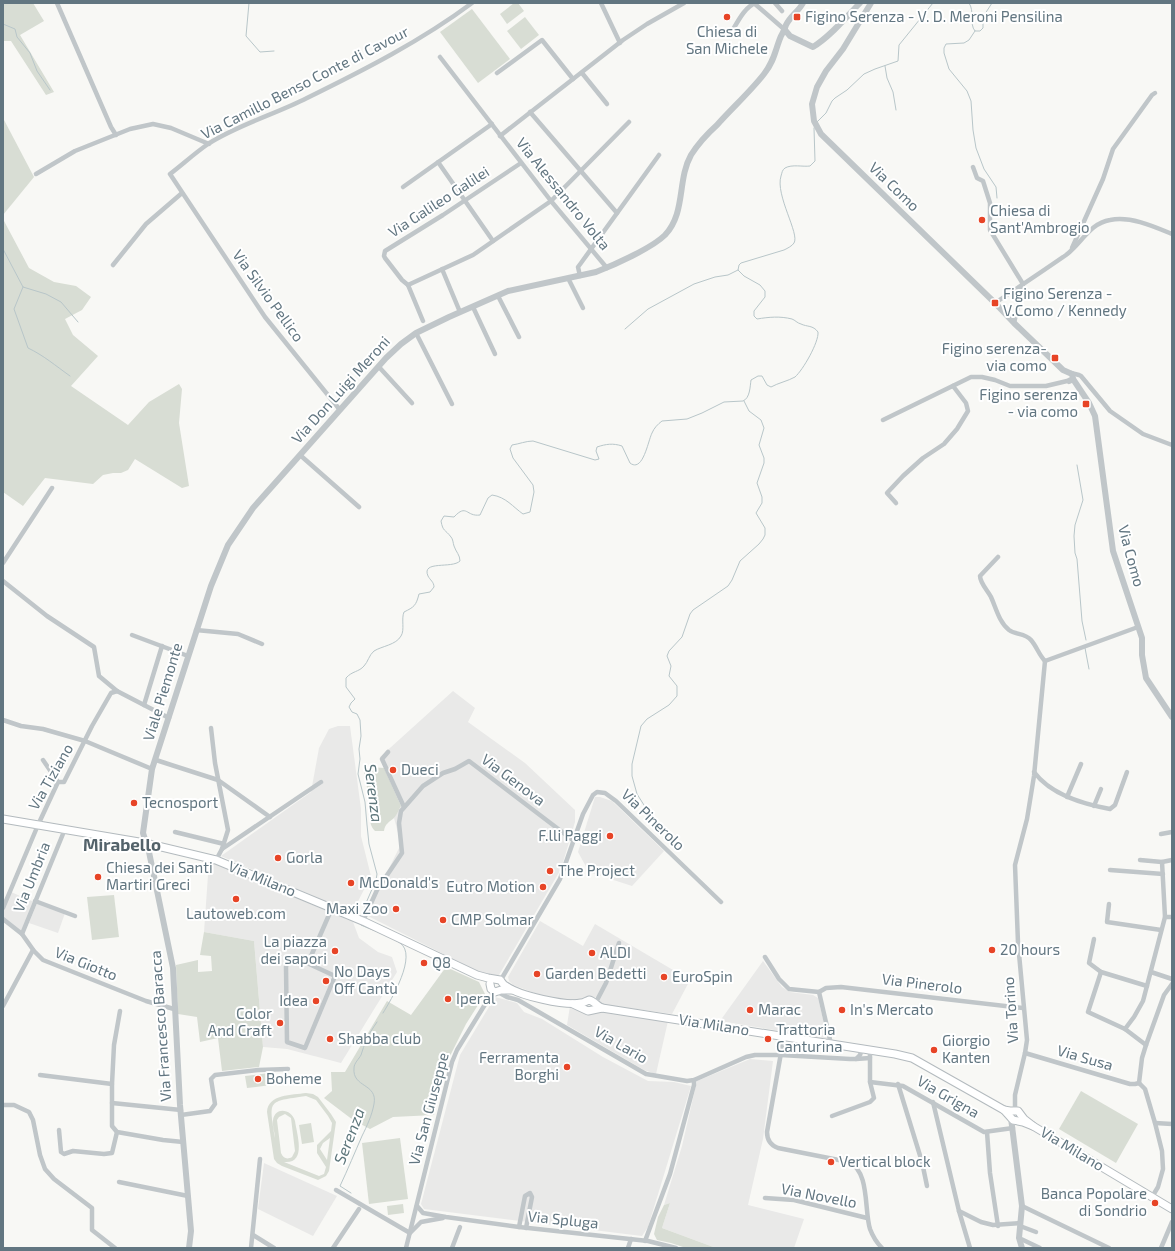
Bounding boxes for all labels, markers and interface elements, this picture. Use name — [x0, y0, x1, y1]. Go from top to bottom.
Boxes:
place label: Figino Serenza - V. D. Meroni Pensilina — [805, 7, 1063, 25]
marker: Chiesa di San Michele — [722, 12, 732, 22]
marker: Figino Serenza - V. D. Meroni Pensilina — [792, 12, 802, 22]
street label: Via Camillo Benso Conte di Cavour — [198, 22, 411, 142]
place label: Chiesa di San Michele — [686, 22, 768, 57]
street label: Via Alessandro Volta — [513, 134, 615, 253]
street label: Via Como — [866, 158, 924, 215]
street label: Via Galileo Galilei — [385, 162, 492, 240]
place label: Chiesa di Sant'Ambrogio — [990, 201, 1090, 236]
marker: Chiesa di Sant'Ambrogio — [977, 215, 987, 225]
street label: Via Silvio Pellico — [229, 246, 308, 345]
place label: Figino Serenza - V.Como / Kennedy — [1003, 284, 1127, 319]
marker: Figino Serenza - V.Como / Kennedy — [990, 298, 1000, 308]
street label: Via Don Luigi Meroni — [287, 332, 393, 447]
place label: Figino serenza- via como — [942, 339, 1047, 374]
marker: Figino serenza- via como — [1050, 353, 1060, 363]
place label: Figino serenza - via como — [979, 385, 1078, 420]
marker: Figino serenza - via como — [1081, 399, 1091, 409]
street label: Via Como — [1115, 523, 1149, 589]
street label: Viale Piemonte — [139, 640, 186, 743]
street label: Via Tiziano — [24, 740, 76, 813]
street label: Via Genova — [478, 749, 549, 809]
place label: Dueci — [401, 760, 439, 778]
water label: Serenza — [361, 763, 388, 823]
marker: Dueci — [388, 765, 398, 775]
street label: Via Pinerolo — [618, 785, 689, 854]
place label: Tecnosport — [142, 793, 219, 811]
marker: Tecnosport — [129, 798, 139, 808]
place label: F.lli Paggi — [538, 826, 602, 844]
marker: F.lli Paggi — [605, 831, 615, 841]
district label: Mirabello — [83, 834, 161, 854]
street label: Via Umbria — [9, 839, 53, 914]
place label: Gorla — [286, 848, 323, 866]
marker: Gorla — [273, 853, 283, 863]
street label: Via Milano — [226, 856, 299, 900]
place label: Chiesa dei Santi Martiri Greci — [106, 858, 213, 893]
place label: The Project — [558, 861, 635, 880]
marker: The Project — [545, 866, 555, 876]
marker: Chiesa dei Santi Martiri Greci — [93, 872, 103, 882]
place label: McDonald's — [359, 873, 439, 891]
place label: Eutro Motion — [446, 877, 535, 895]
marker: McDonald's — [346, 878, 356, 888]
marker: Eutro Motion — [538, 882, 548, 892]
marker: Lautoweb.com — [231, 894, 241, 904]
place label: Maxi Zoo — [326, 899, 388, 917]
place label: Lautoweb.com — [186, 904, 286, 922]
marker: Maxi Zoo — [391, 904, 401, 914]
place label: CMP Solmar — [451, 910, 533, 928]
marker: CMP Solmar — [438, 915, 448, 925]
place label: La piazza dei sapori — [260, 932, 327, 967]
place label: 20 hours — [1000, 940, 1060, 958]
street label: Via Giotto — [52, 942, 120, 984]
place label: ALDI — [600, 943, 631, 961]
marker: 20 hours — [987, 945, 997, 955]
marker: La piazza dei sapori — [330, 946, 340, 956]
marker: ALDI — [587, 948, 597, 958]
street label: Via Francesco Baracca — [146, 950, 174, 1102]
place label: Q8 — [432, 953, 451, 972]
marker: Q8 — [419, 958, 429, 968]
place label: No Days Off Cantù — [334, 962, 398, 997]
place label: Garden Bedetti — [545, 964, 646, 982]
place label: EuroSpin — [672, 967, 733, 985]
marker: Garden Bedetti — [532, 969, 542, 979]
street label: Via Pinerolo — [881, 969, 963, 997]
marker: EuroSpin — [659, 972, 669, 982]
marker: No Days Off Cantù — [321, 976, 331, 986]
street label: Via Torino — [999, 976, 1021, 1044]
place label: Iperal — [456, 989, 496, 1007]
place label: Idea — [279, 991, 308, 1009]
marker: Iperal — [443, 994, 453, 1004]
marker: Idea — [311, 996, 321, 1006]
place label: Marac — [758, 1000, 801, 1018]
place label: In's Mercato — [850, 1000, 933, 1018]
place label: Color And Craft — [208, 1004, 272, 1039]
marker: Marac — [745, 1005, 755, 1015]
marker: In's Mercato — [837, 1005, 847, 1015]
street label: Via Milano — [678, 1010, 751, 1038]
marker: Color And Craft — [275, 1018, 285, 1028]
place label: Trattoria Canturina — [776, 1020, 842, 1055]
street label: Via Lario — [592, 1022, 651, 1067]
place label: Shabba club — [338, 1029, 421, 1047]
place label: Giorgio Kanten — [942, 1031, 990, 1066]
marker: Shabba club — [325, 1034, 335, 1044]
marker: Trattoria Canturina — [763, 1034, 773, 1044]
street label: Via Susa — [1055, 1040, 1115, 1074]
marker: Giorgio Kanten — [929, 1045, 939, 1055]
place label: Ferramenta Borghi — [479, 1048, 559, 1083]
street label: Via San Giuseppe — [404, 1050, 452, 1167]
marker: Ferramenta Borghi — [562, 1062, 572, 1072]
place label: Boheme — [266, 1069, 322, 1087]
street label: Via Grigna — [914, 1071, 983, 1121]
marker: Boheme — [253, 1074, 263, 1084]
water label: Serenza — [329, 1105, 368, 1167]
street label: Via Milano — [1037, 1122, 1108, 1174]
place label: Vertical block — [839, 1152, 931, 1170]
marker: Vertical block — [826, 1157, 836, 1167]
street label: Via Novello — [780, 1179, 859, 1211]
place label: Banca Popolare di Sondrio — [1041, 1184, 1147, 1219]
marker: Banca Popolare di Sondrio — [1150, 1198, 1160, 1208]
street label: Via Spluga — [527, 1206, 599, 1232]

